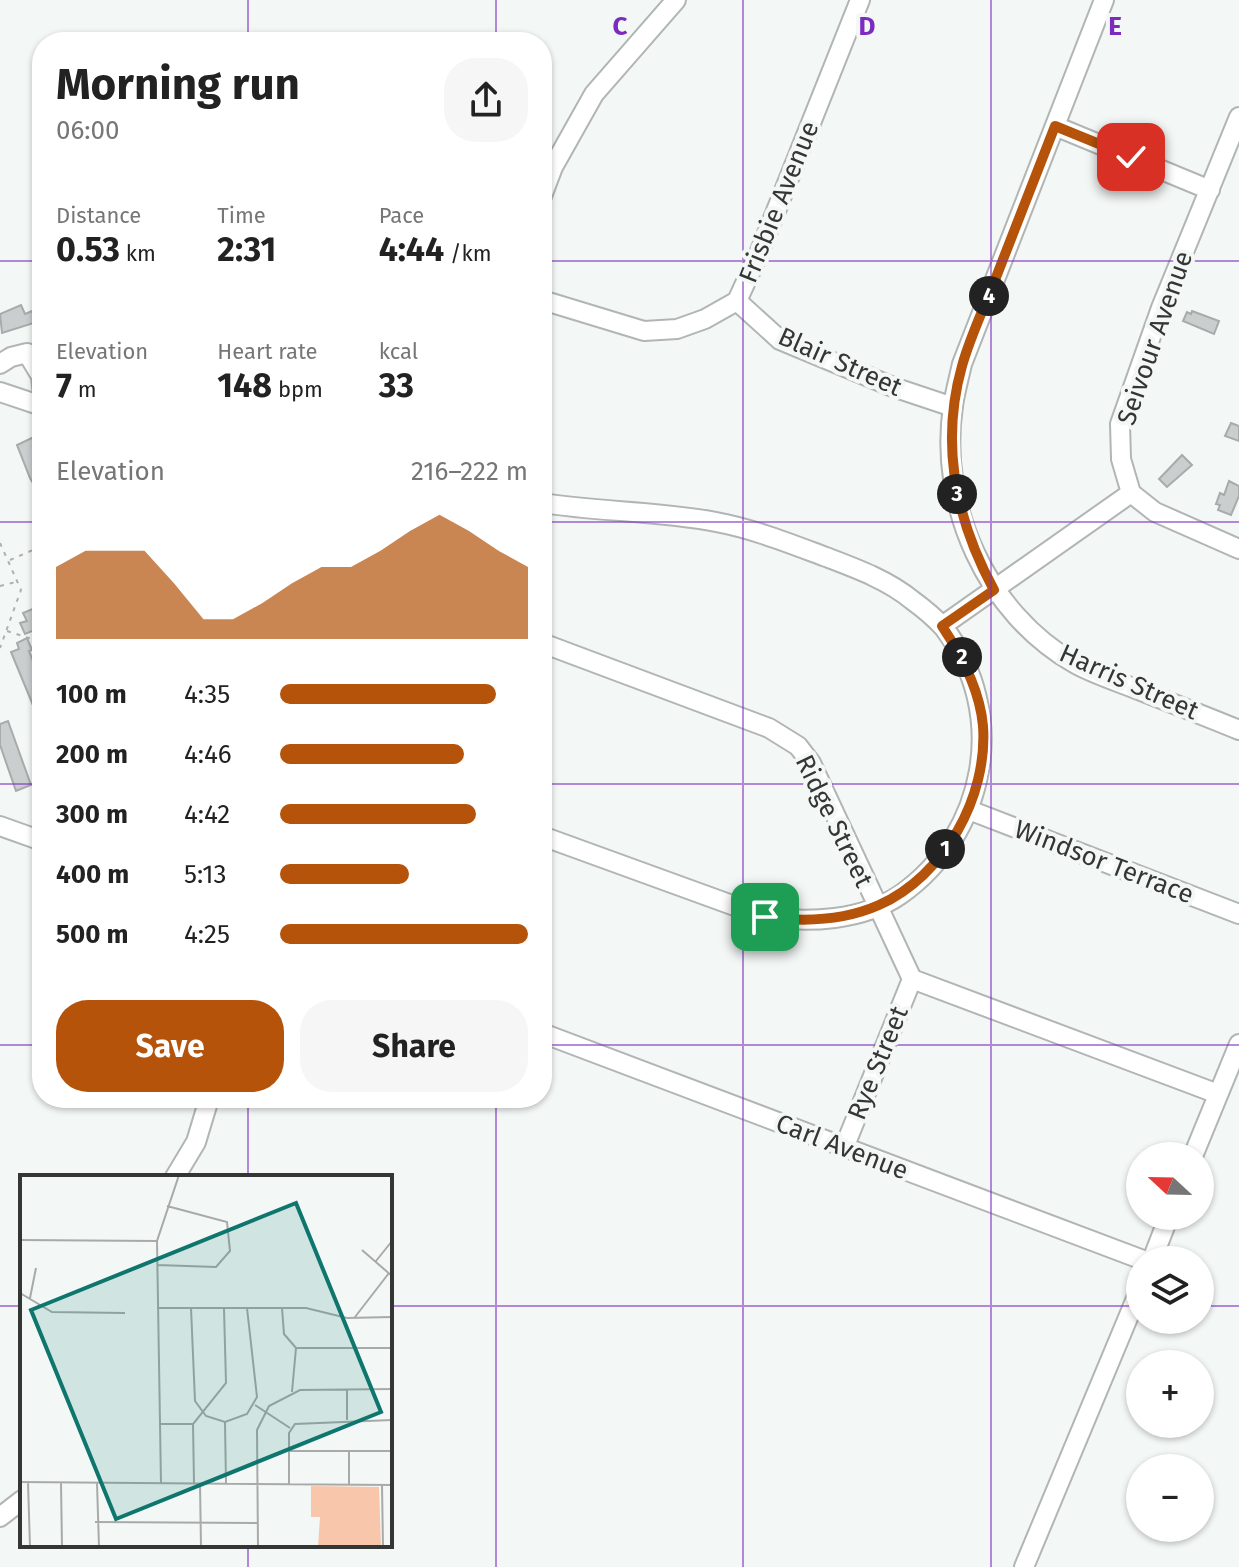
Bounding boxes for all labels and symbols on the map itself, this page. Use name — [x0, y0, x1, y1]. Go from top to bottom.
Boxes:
text: C — [613, 11, 628, 42]
text: D — [859, 11, 876, 42]
text: E — [1108, 11, 1122, 42]
street label: Frisbie Avenue — [733, 117, 825, 287]
pin — [1097, 123, 1165, 191]
street label: Seivour Avenue — [1111, 247, 1199, 429]
pin: 4 — [969, 276, 1009, 316]
street label: Blair Street — [773, 321, 907, 403]
pin: 3 — [937, 474, 977, 514]
pin: 2 — [942, 637, 982, 677]
street label: Harris Street — [1055, 638, 1204, 727]
street label: Ridge Street — [789, 750, 880, 893]
street label: Windsor Terrace — [1010, 814, 1198, 910]
pin: 1 — [925, 829, 965, 869]
pin — [731, 883, 799, 951]
street label: Rye Street — [841, 1001, 915, 1124]
street label: Carl Avenue — [771, 1108, 913, 1186]
north arrow — [1126, 1142, 1214, 1230]
inset map — [20, 1175, 392, 1547]

